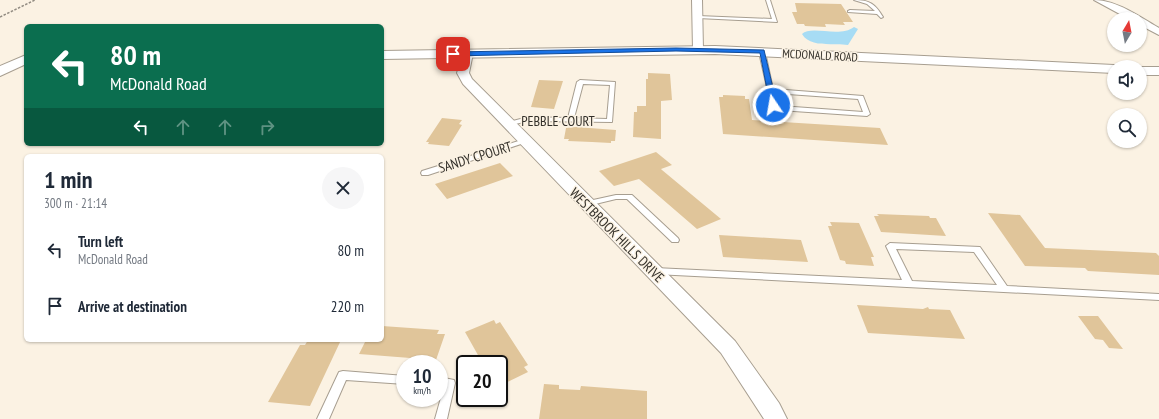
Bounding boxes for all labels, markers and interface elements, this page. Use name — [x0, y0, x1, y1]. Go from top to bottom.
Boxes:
north arrow — [1107, 12, 1147, 52]
map controls — [1107, 12, 1147, 148]
text: 80 m — [110, 36, 161, 73]
pin — [436, 37, 470, 71]
icon: left — [44, 40, 96, 92]
icon: arrive — [442, 43, 464, 65]
street label: MCDONALD ROAD — [782, 46, 858, 64]
button: sound — [1107, 60, 1147, 100]
text: McDonald Road — [110, 72, 207, 95]
position arrow — [752, 84, 794, 126]
button: search — [1107, 108, 1147, 148]
street label: PEBBLE COURT — [521, 112, 596, 130]
icon: left — [130, 116, 152, 138]
icon: ahead — [172, 116, 194, 138]
icon: ahead — [214, 116, 236, 138]
icon: right — [256, 116, 278, 138]
street label: SANDY CPOURT — [436, 137, 515, 177]
text: 1 min — [44, 164, 92, 195]
button: close — [322, 167, 364, 209]
street label: WESTBROOK HILLS DRIVE — [566, 184, 668, 286]
text: 300 m · 21:14 — [44, 195, 107, 212]
text: Turn left — [78, 232, 123, 251]
icon: left — [44, 239, 66, 261]
text: 80 m — [338, 241, 364, 260]
text: McDonald Road — [78, 251, 148, 268]
icon: arrive — [44, 295, 66, 317]
text: Arrive at destination — [78, 297, 187, 316]
text: 220 m — [331, 297, 364, 316]
speed limit sign: 20 — [456, 355, 508, 407]
text: 10 — [412, 363, 432, 389]
text: km/h — [413, 384, 431, 397]

